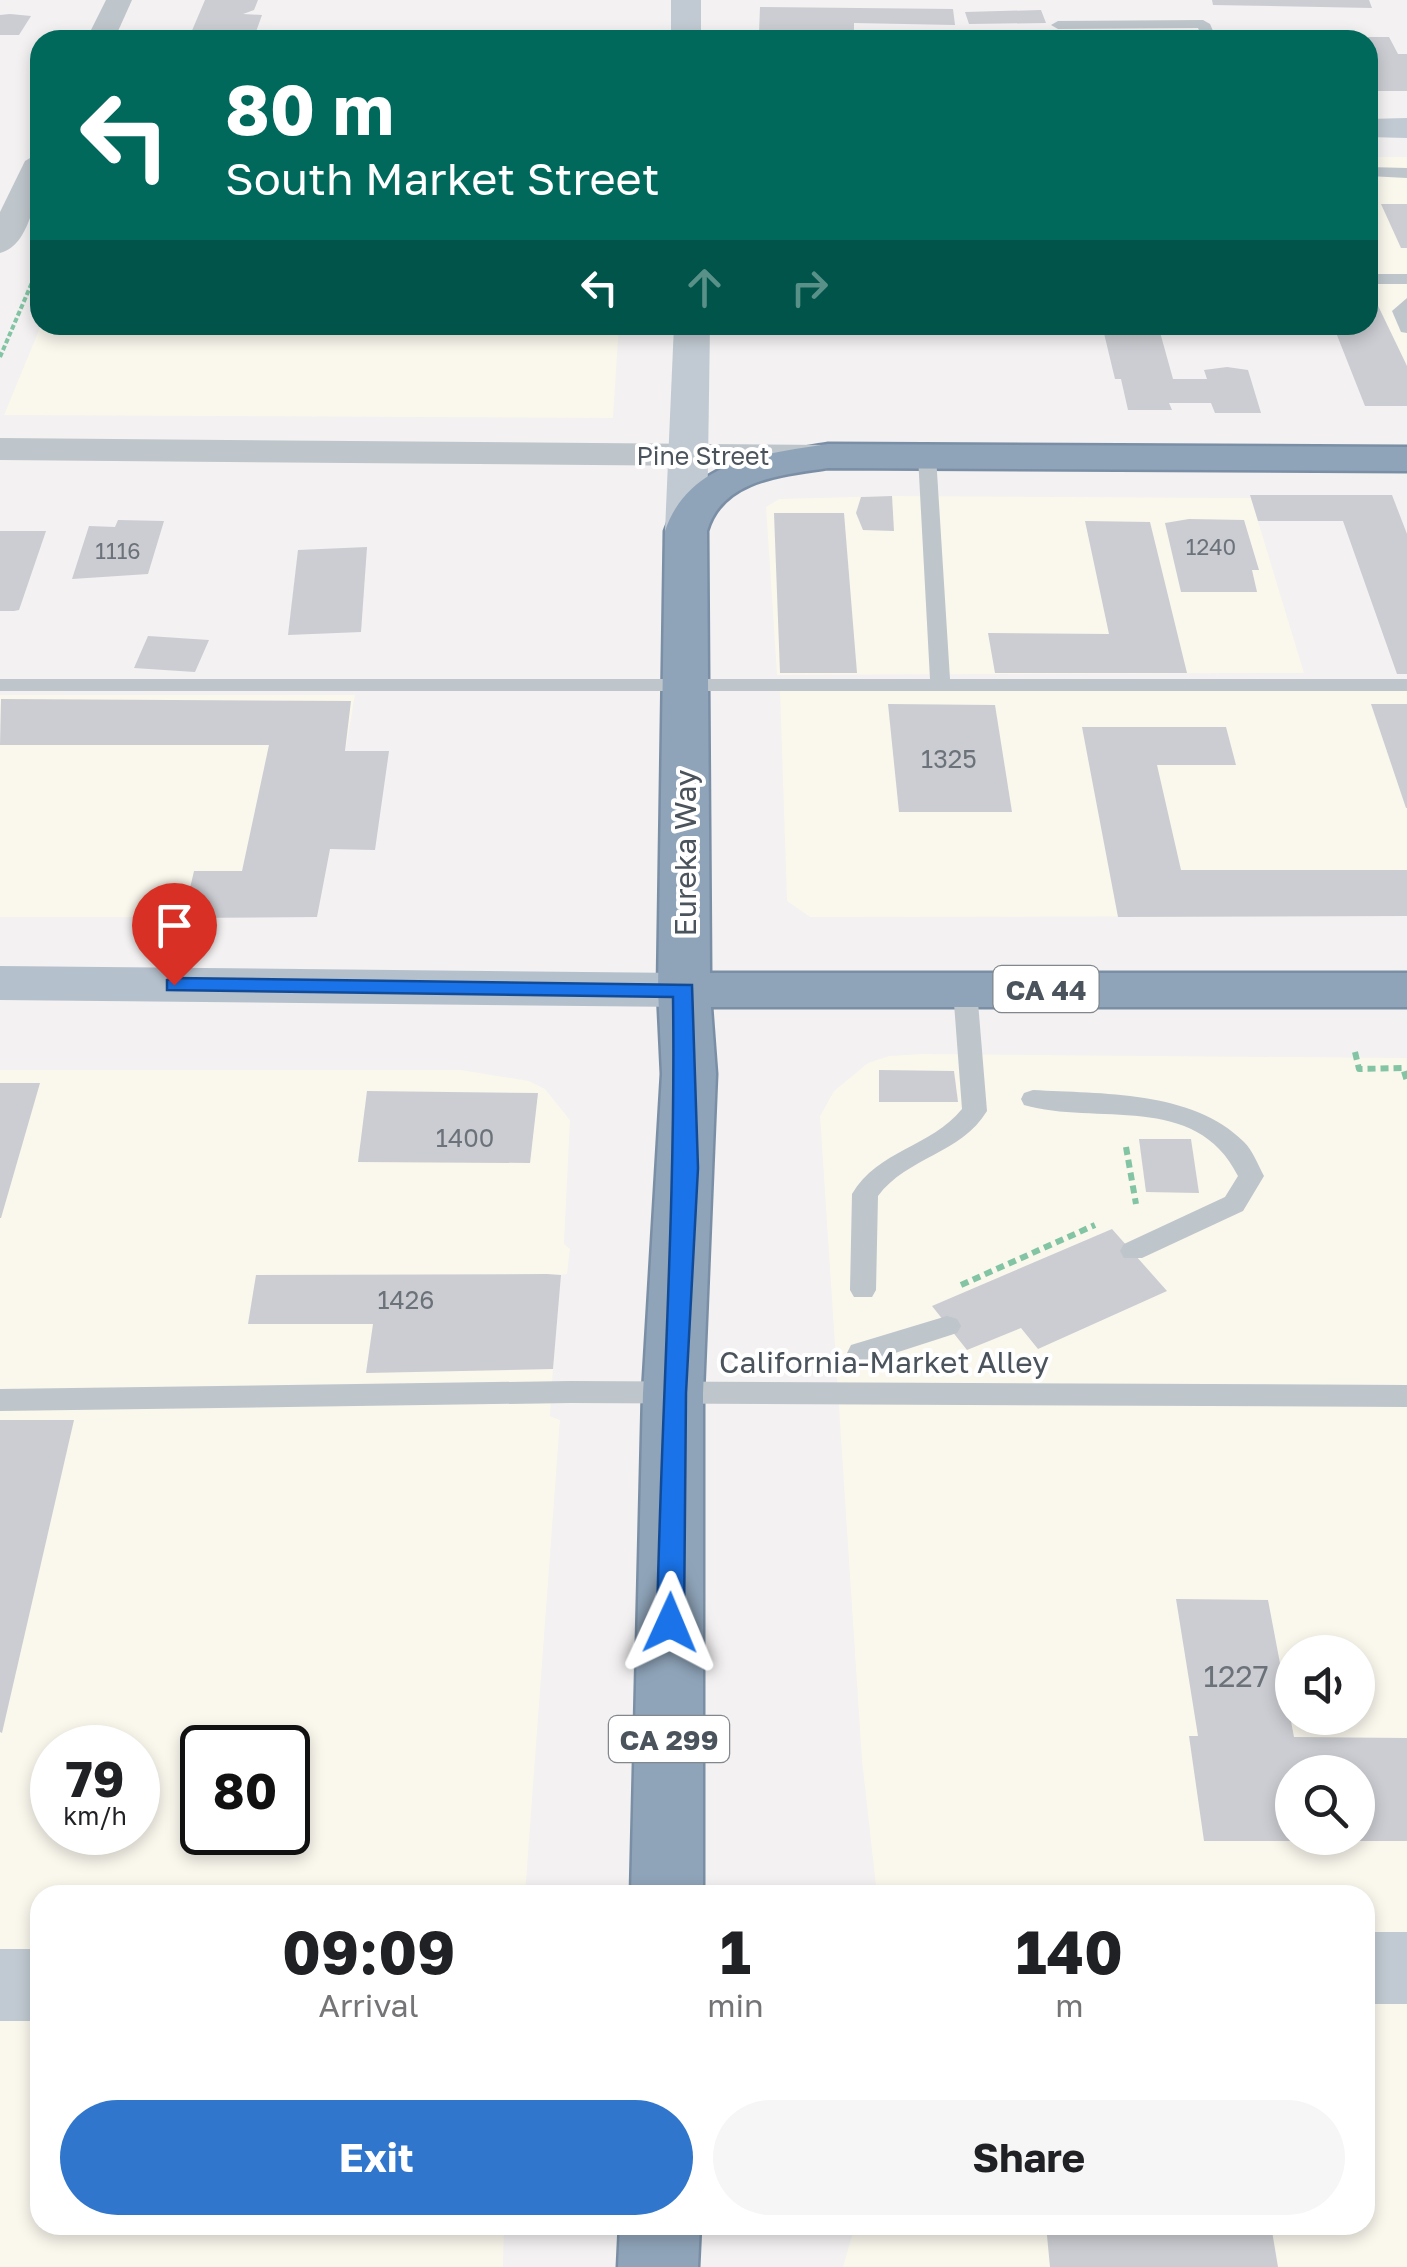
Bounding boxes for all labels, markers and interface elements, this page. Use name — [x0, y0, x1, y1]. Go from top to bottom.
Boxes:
text: 80 m — [225, 66, 394, 150]
icon: left — [60, 70, 190, 200]
text: South Market Street — [225, 151, 660, 205]
icon: left — [572, 260, 627, 315]
icon: ahead — [677, 260, 732, 315]
icon: right — [782, 260, 837, 315]
street label: Pine Street — [636, 440, 770, 471]
house number: 1240 — [1186, 533, 1236, 560]
house number: 1116 — [95, 537, 141, 564]
house number: 1325 — [921, 743, 977, 774]
street label: Eureka Way — [667, 769, 703, 937]
pin — [132, 883, 217, 986]
icon: arrive — [147, 898, 202, 953]
road number: CA 44 — [994, 966, 1098, 1012]
house number: 1400 — [436, 1122, 494, 1153]
house number: 1426 — [377, 1284, 435, 1315]
street label: California-Market Alley — [719, 1344, 1049, 1380]
position arrow — [618, 1571, 722, 1675]
map controls — [1275, 1635, 1375, 1855]
button: sound — [1275, 1635, 1375, 1735]
house number: 1227 — [1203, 1658, 1269, 1694]
road number: CA 299 — [609, 1716, 729, 1762]
speed limit sign: 80 — [180, 1725, 310, 1855]
text: 79 — [65, 1748, 124, 1808]
button: search — [1275, 1755, 1375, 1855]
text: km/h — [63, 1800, 127, 1831]
text: 09:09 — [282, 1915, 455, 1987]
text: 1 — [720, 1915, 751, 1987]
text: 140 — [1016, 1915, 1123, 1987]
text: Arrival — [318, 1986, 419, 2024]
text: min — [707, 1986, 764, 2024]
text: m — [1055, 1986, 1084, 2024]
button: Exit — [60, 2100, 693, 2215]
button: Share — [713, 2100, 1345, 2215]

